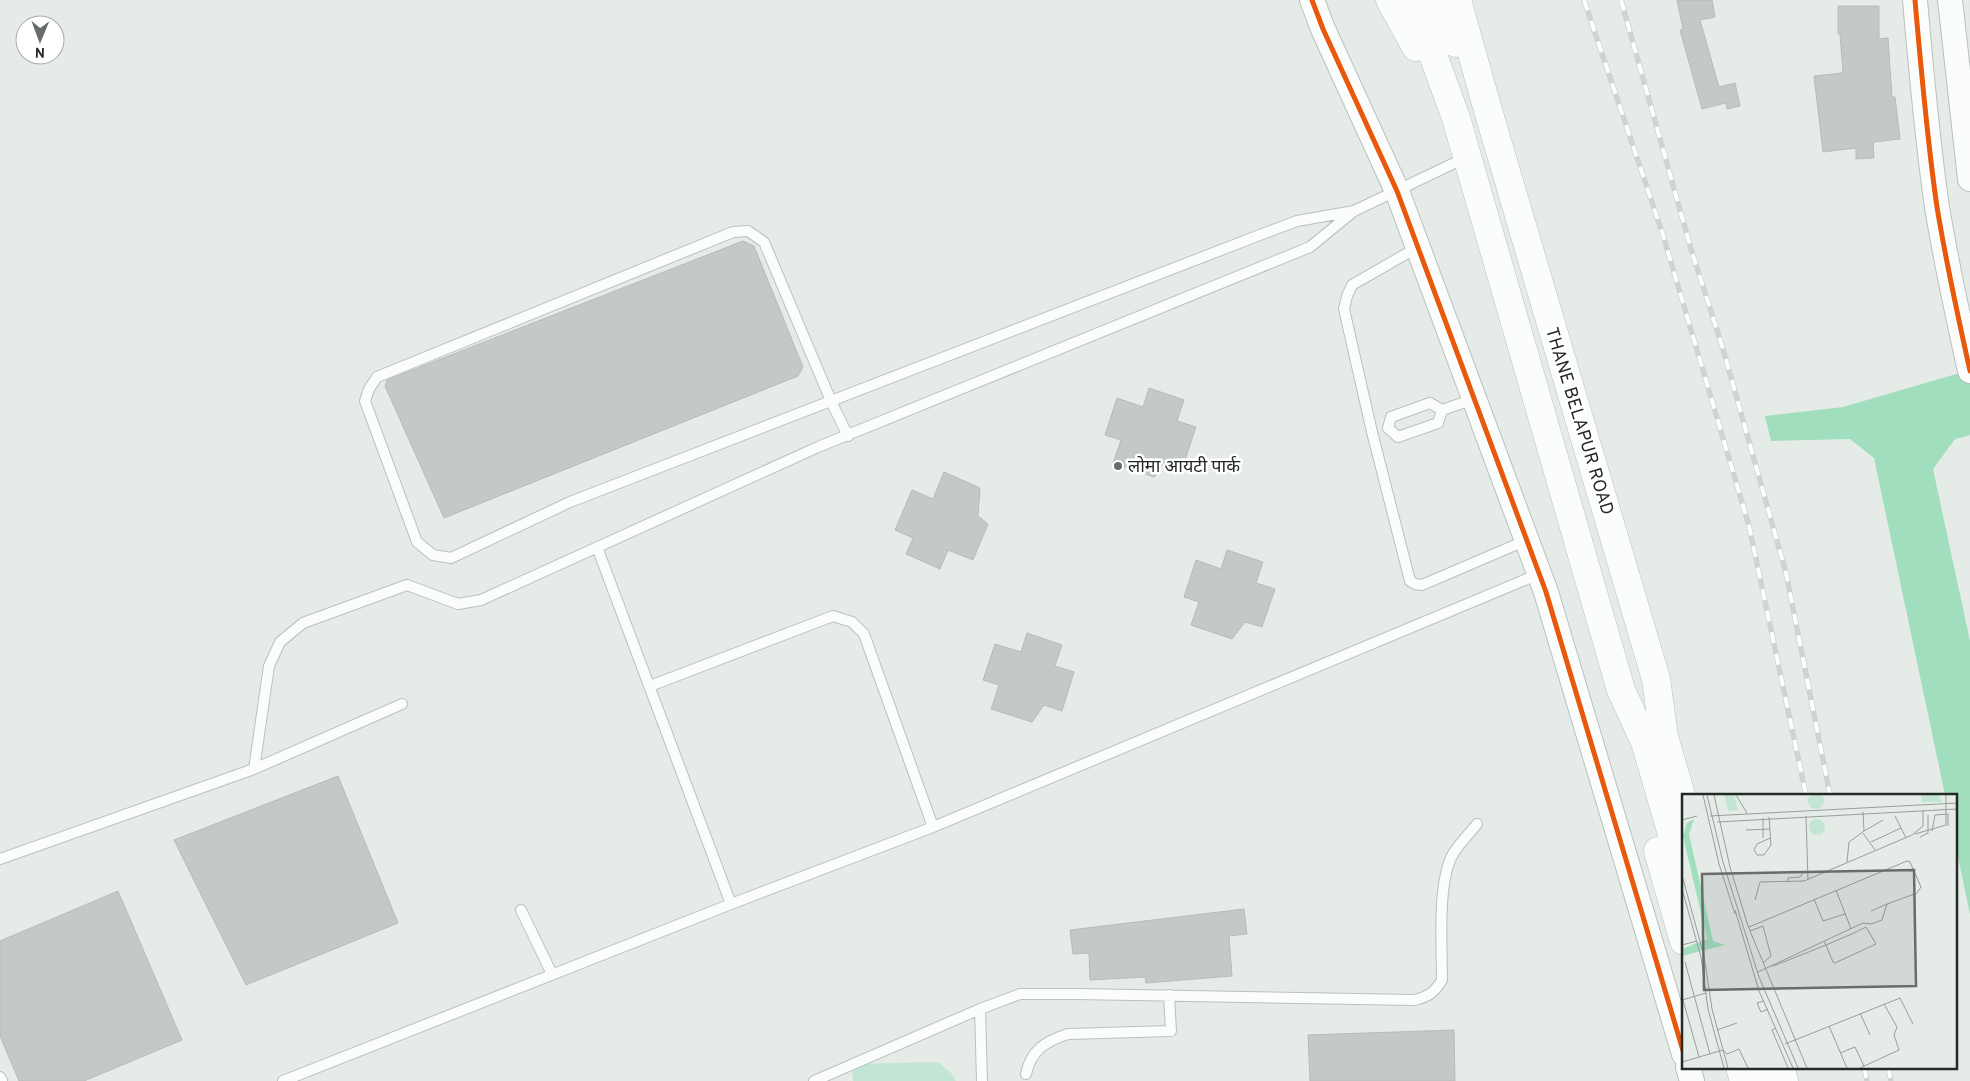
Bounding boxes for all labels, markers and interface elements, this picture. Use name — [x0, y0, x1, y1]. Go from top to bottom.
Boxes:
north arrow — [15, 15, 65, 65]
text: N — [35, 43, 45, 60]
street label: THANE BELAPUR ROAD — [1539, 325, 1618, 518]
place label: लोमा आयटी पार्क — [1128, 455, 1241, 479]
marker: लोमा आयटी पार्क — [1112, 460, 1124, 472]
inset map — [1682, 794, 1958, 1068]

